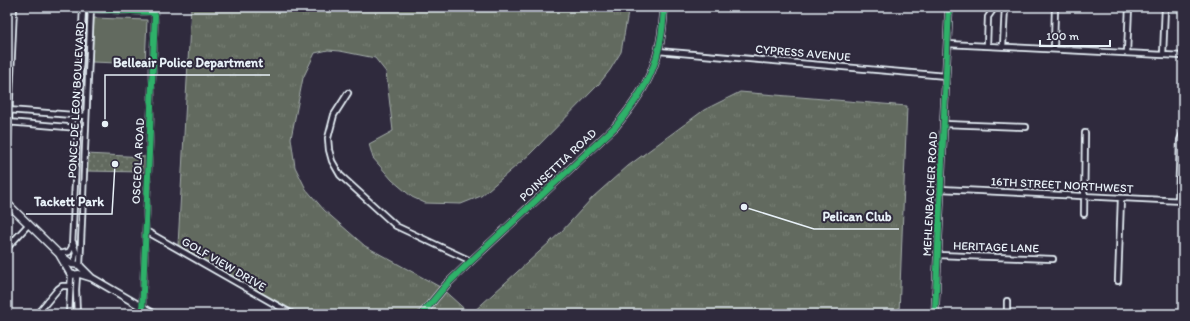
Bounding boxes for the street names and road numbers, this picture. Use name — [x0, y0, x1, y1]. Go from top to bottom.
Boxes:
street label: PONCE DE LEON BOULEVARD — [65, 21, 87, 179]
street label: CYPRESS AVENUE — [755, 42, 852, 64]
street label: OSCEOLA ROAD — [129, 117, 147, 204]
street label: POINSETTIA ROAD — [517, 126, 599, 204]
street label: MEHLENBACHER ROAD — [920, 131, 940, 257]
street label: 16TH STREET NORTHWEST — [990, 174, 1134, 196]
street label: GOLF VIEW DRIVE — [179, 234, 269, 294]
street label: HERITAGE LANE — [953, 239, 1040, 256]

